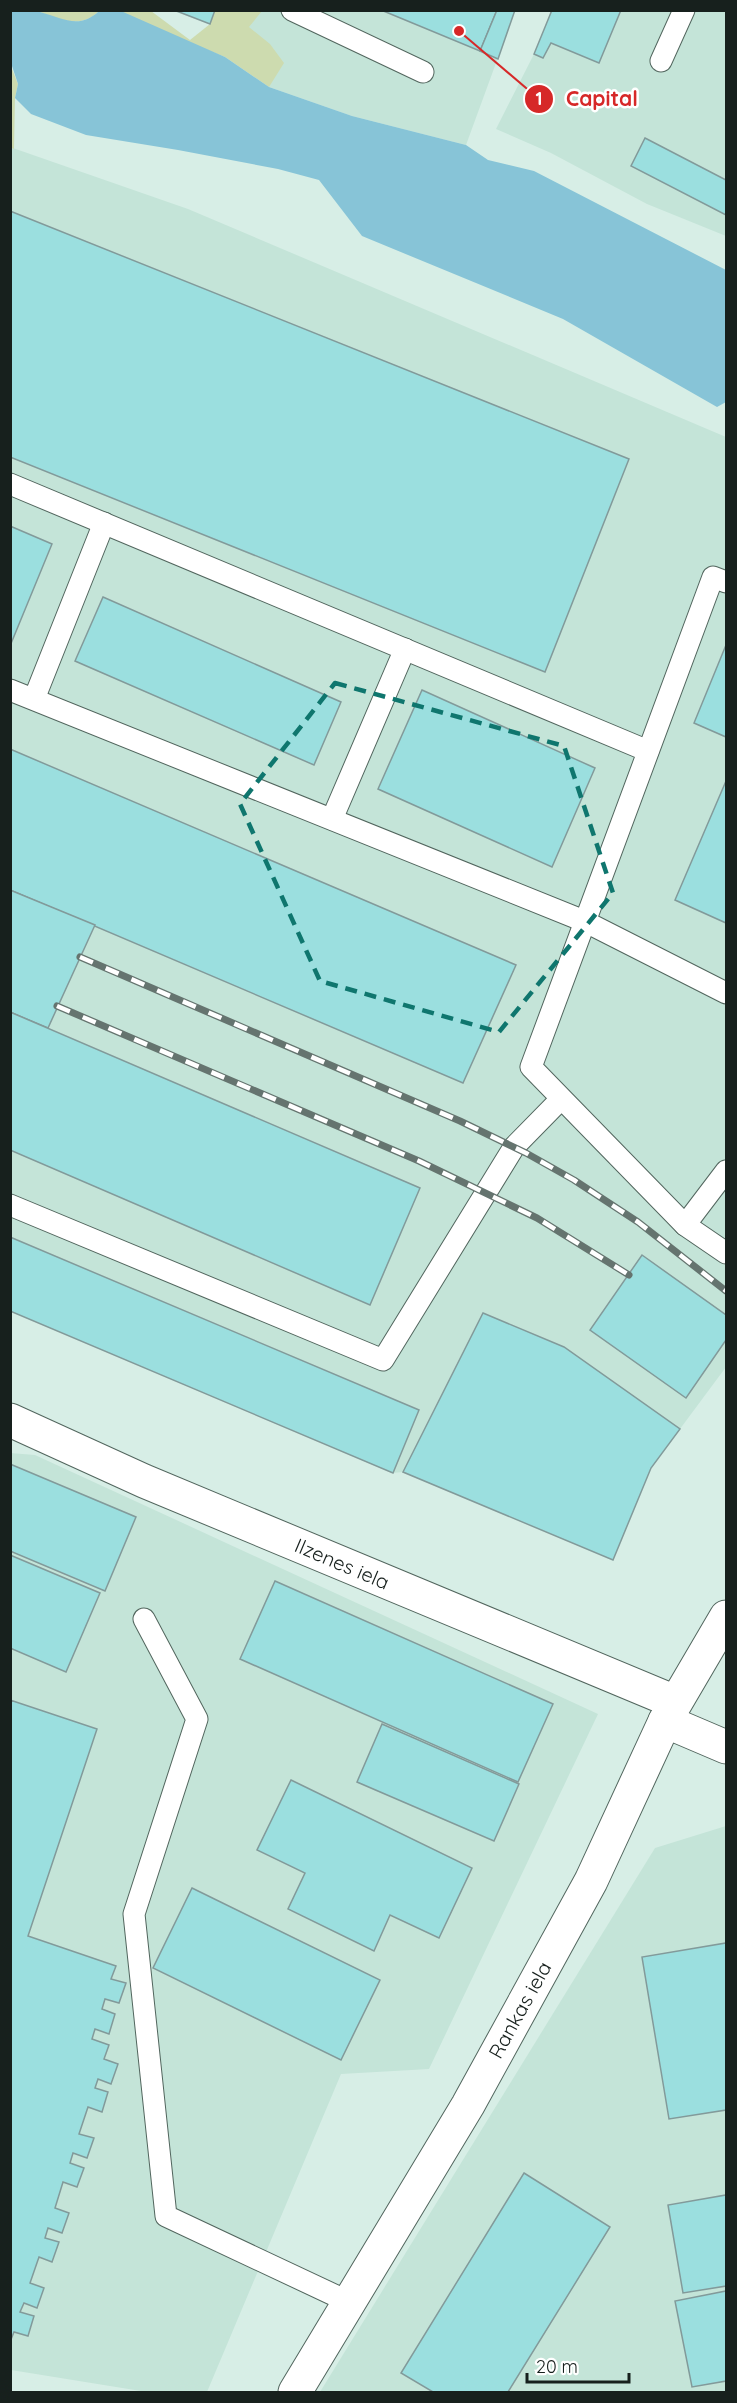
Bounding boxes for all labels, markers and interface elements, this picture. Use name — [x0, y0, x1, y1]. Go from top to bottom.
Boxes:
callout: Capital — [524, 80, 650, 119]
text: Capital — [566, 85, 638, 111]
text: 1 — [535, 87, 543, 110]
street label: Ilzenes iela — [291, 1532, 393, 1595]
street label: Rankas iela — [483, 1957, 556, 2063]
scale bar — [527, 2346, 629, 2384]
text: 20 m — [536, 2355, 578, 2378]

